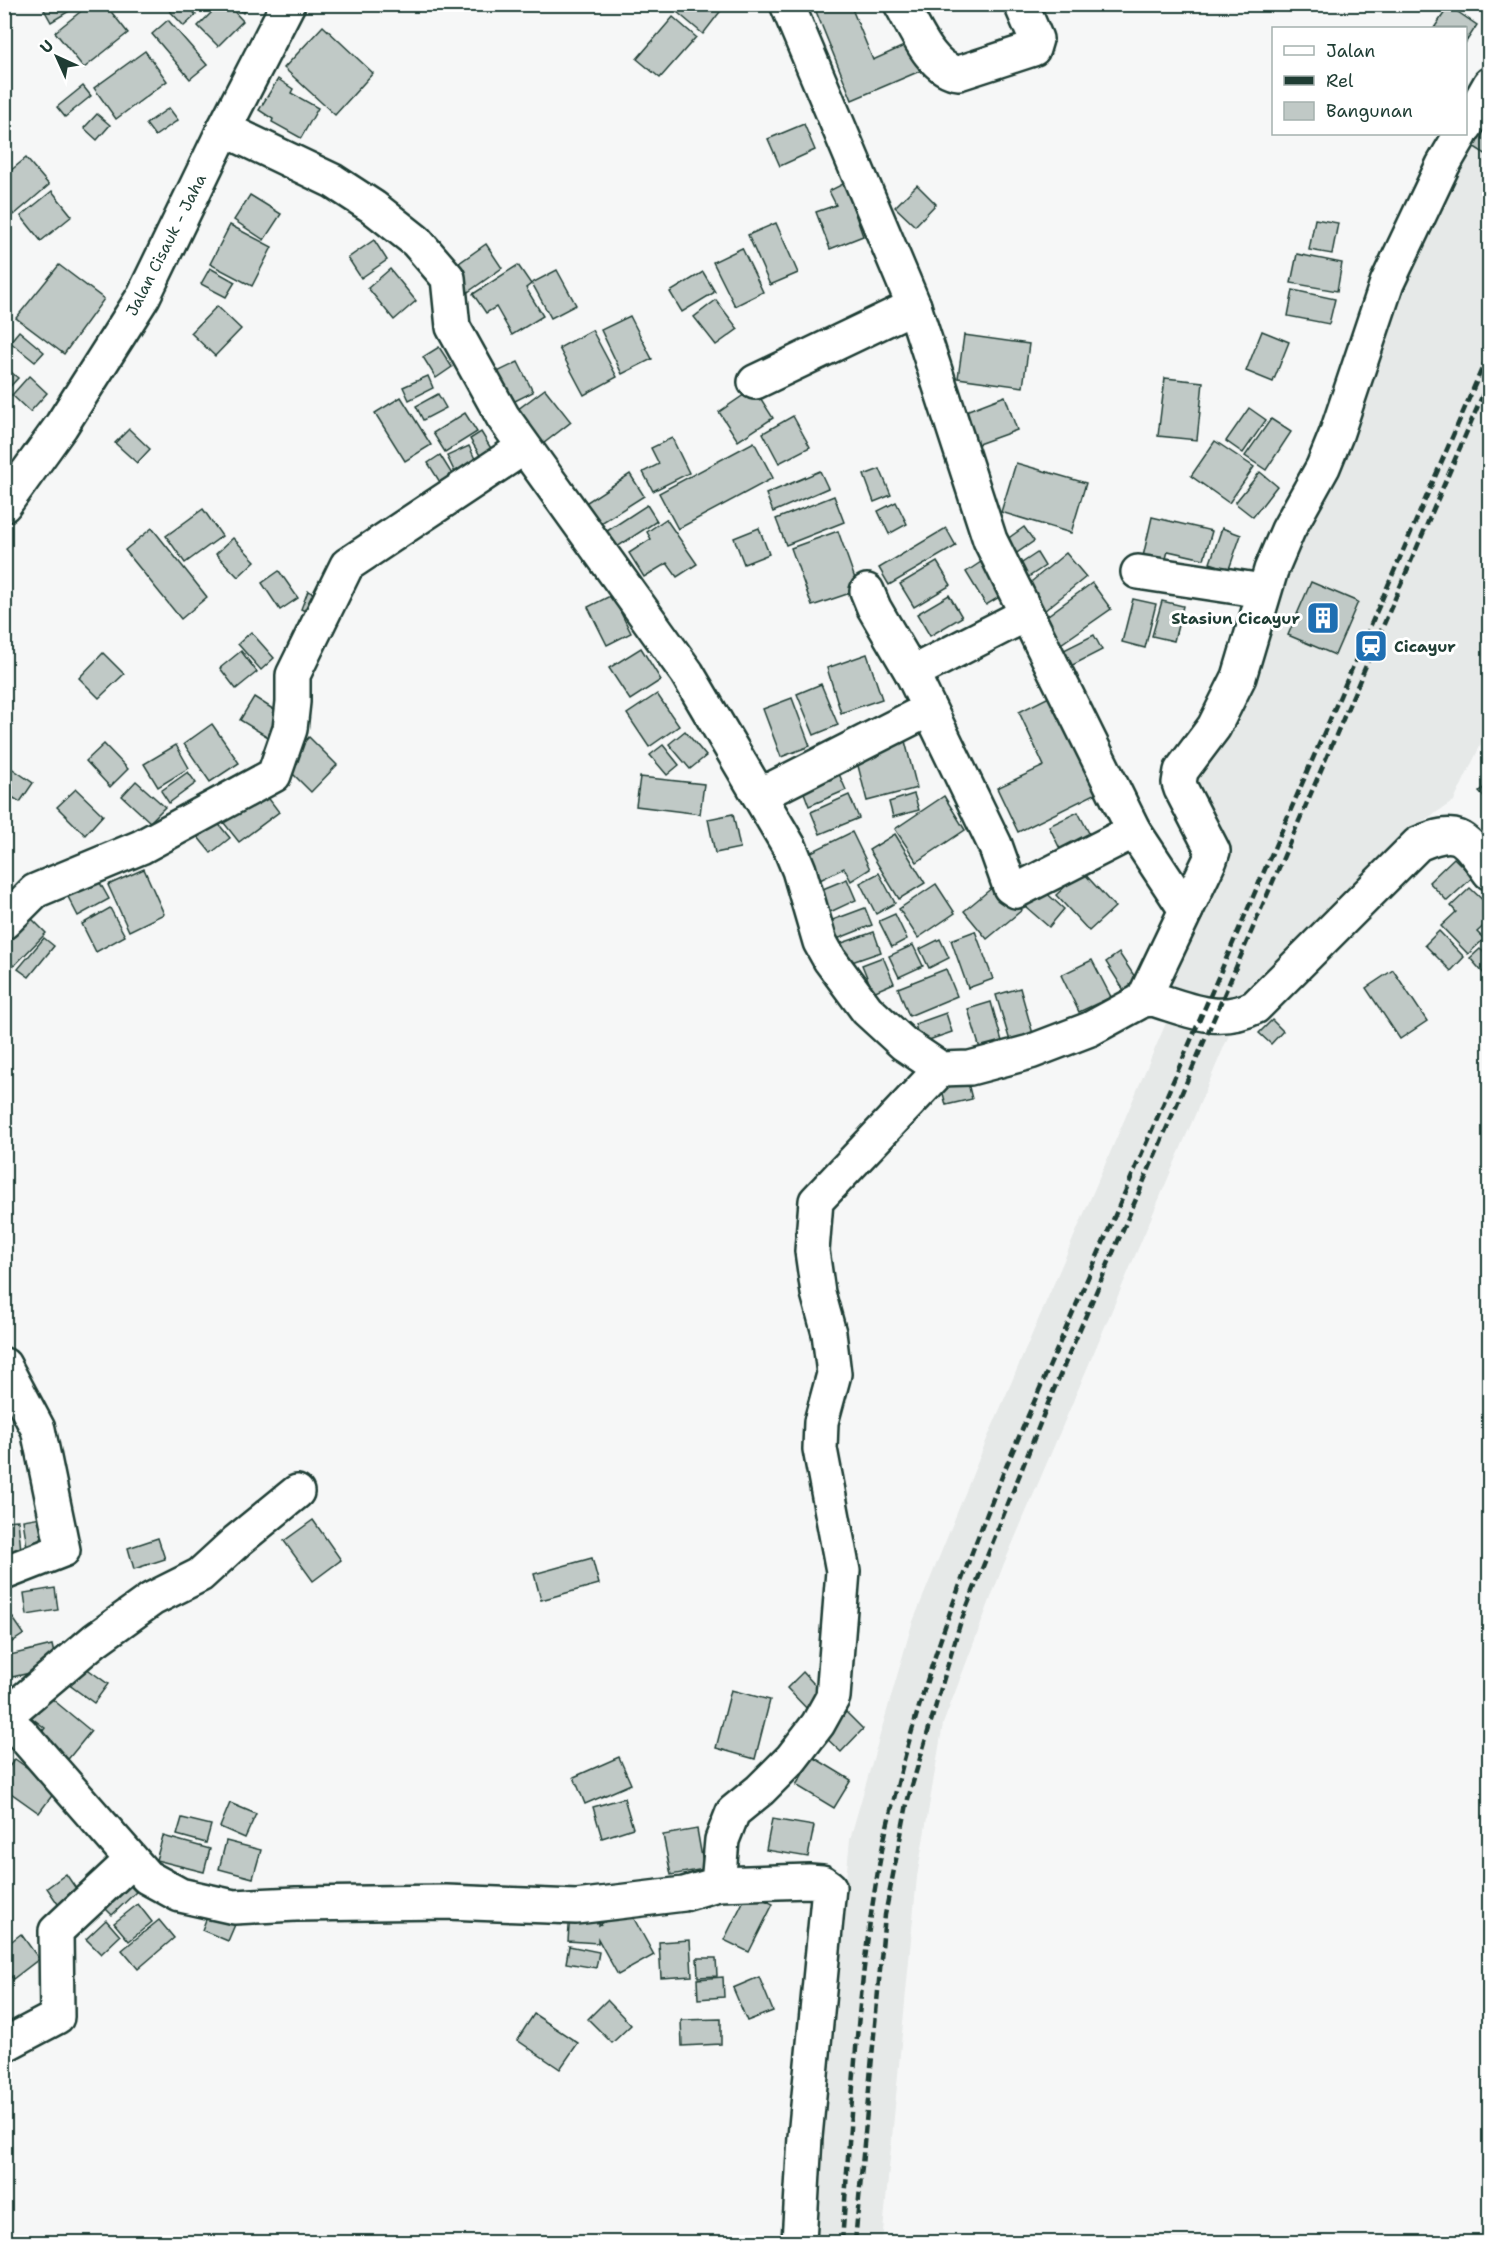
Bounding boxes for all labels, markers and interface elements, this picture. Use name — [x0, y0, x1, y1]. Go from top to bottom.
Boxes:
north arrow — [27, 27, 87, 87]
legend — [1272, 27, 1467, 135]
text: U — [35, 35, 58, 58]
text: Jalan — [1326, 39, 1375, 63]
text: Rel — [1326, 69, 1354, 93]
text: Bangunan — [1326, 99, 1413, 123]
street label: Jalan Cisauk - Jaha — [121, 170, 211, 320]
building icon: Stasiun Cicayur — [1305, 600, 1341, 636]
place label: Stasiun Cicayur — [1171, 608, 1300, 629]
station icon: Cicayur — [1353, 628, 1389, 664]
place label: Cicayur — [1394, 636, 1456, 657]

